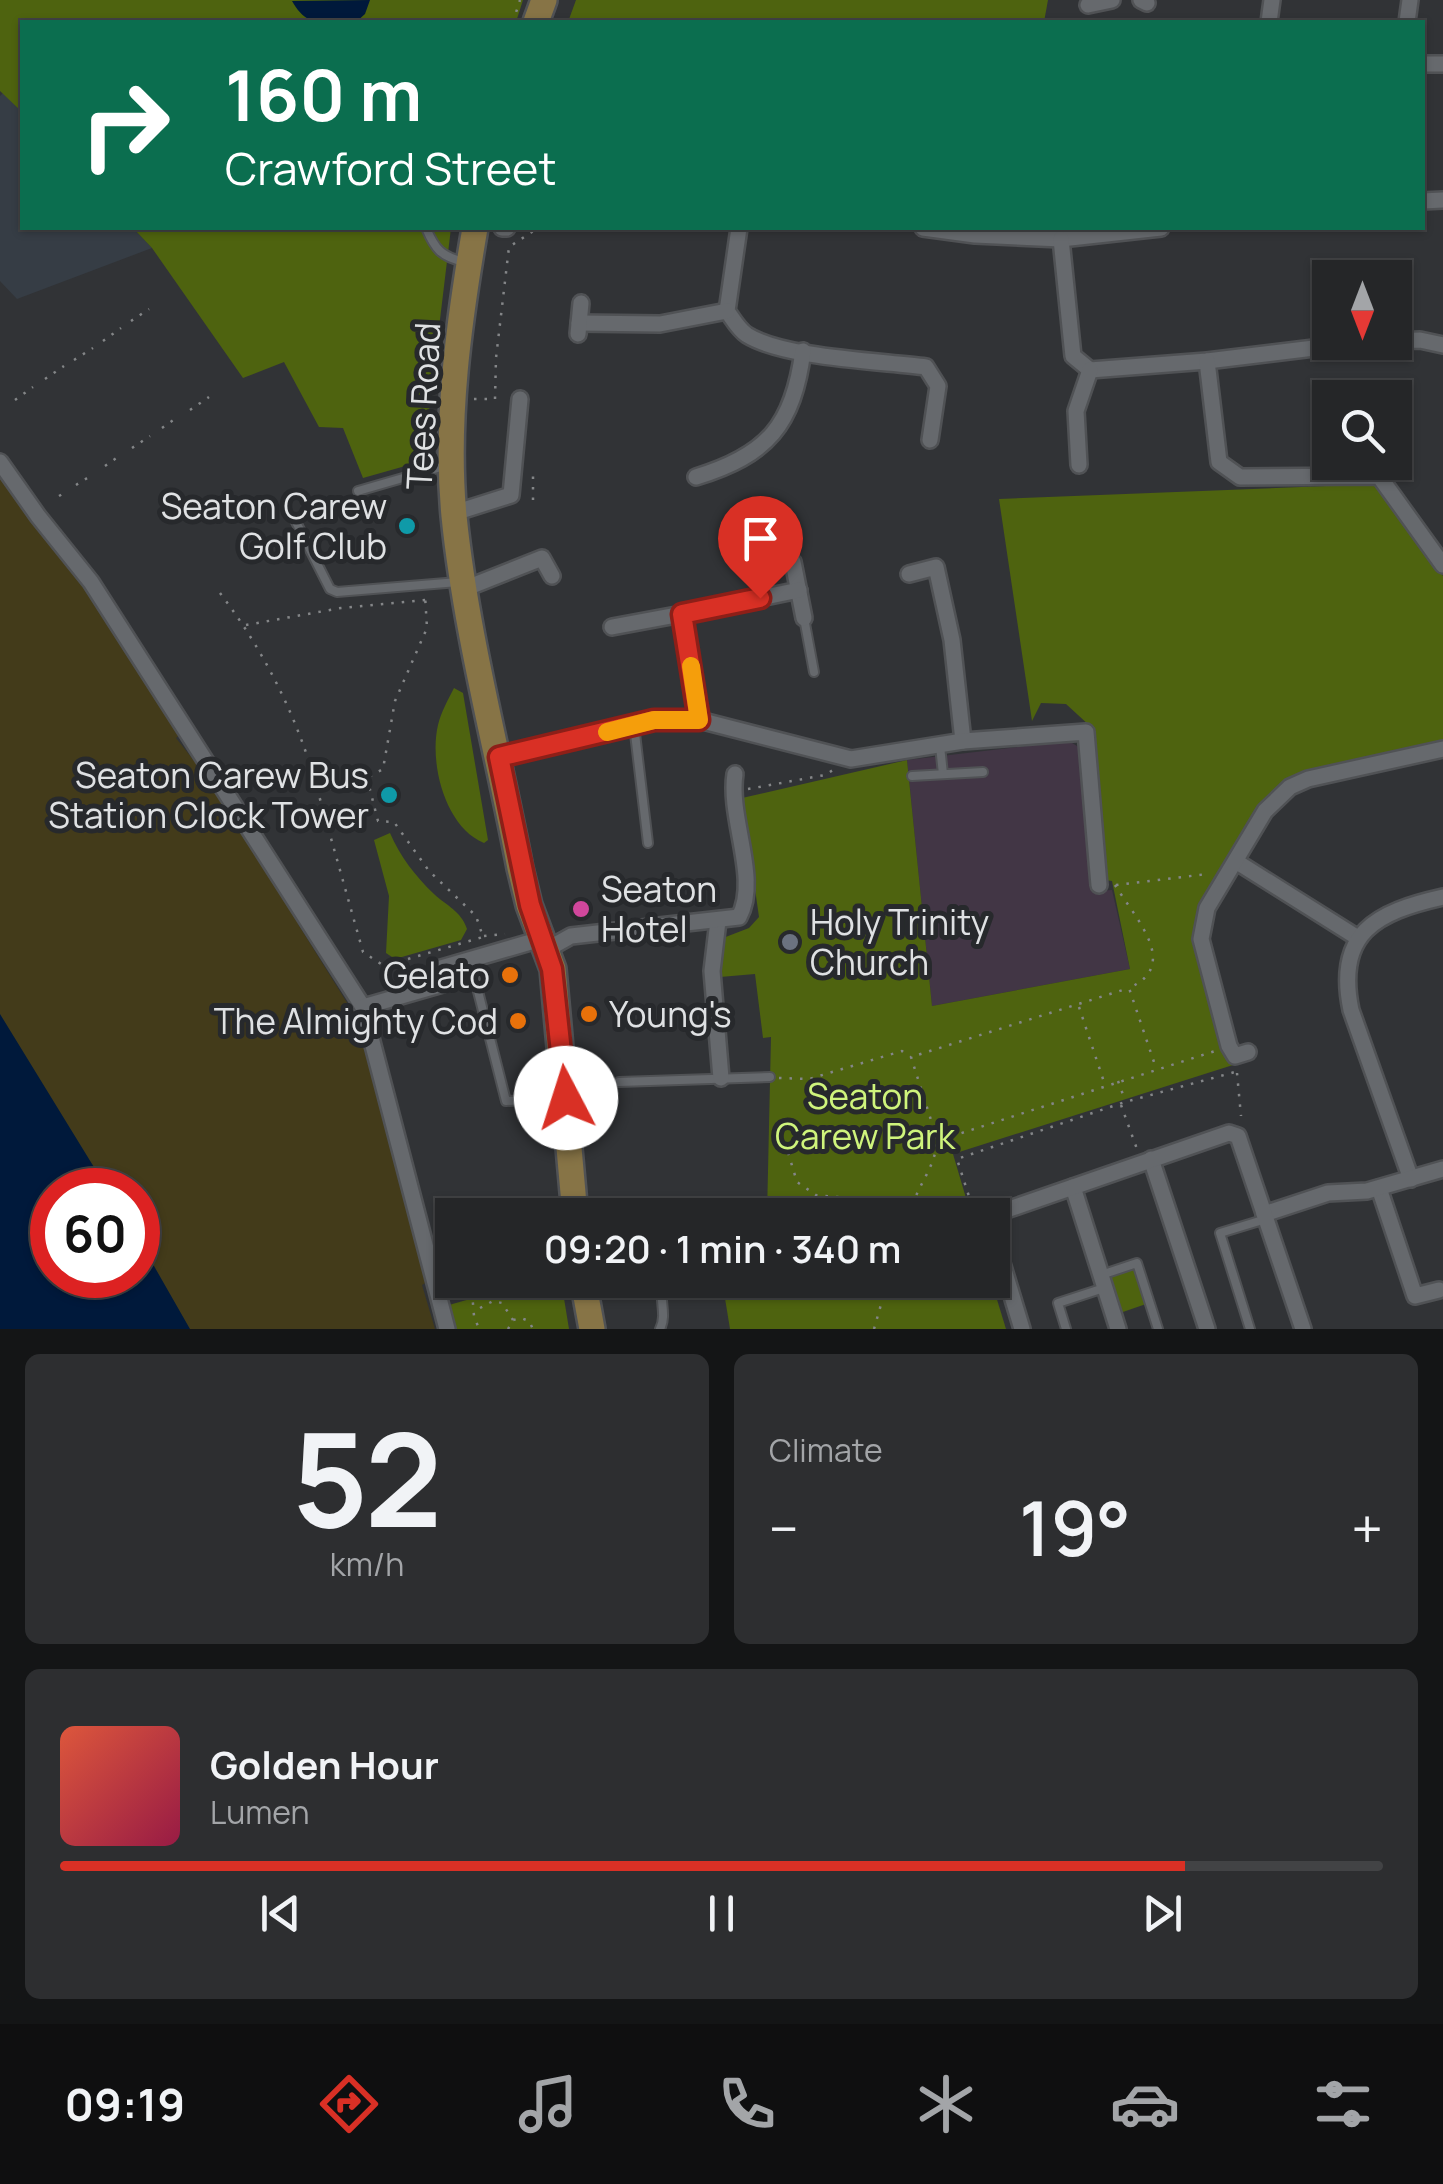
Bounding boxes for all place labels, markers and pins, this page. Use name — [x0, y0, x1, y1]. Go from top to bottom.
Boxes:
place label: Seaton Carew Golf Club — [161, 482, 387, 570]
pin — [718, 496, 803, 599]
marker: Seaton Carew Golf Club — [396, 515, 418, 537]
place label: Seaton Carew Bus Station Clock Tower — [48, 751, 369, 839]
marker: Seaton Carew Bus Station Clock Tower — [378, 784, 400, 806]
place label: Seaton Hotel — [601, 865, 717, 953]
marker: Seaton Hotel — [570, 898, 592, 920]
place label: Holy Trinity Church — [810, 898, 989, 986]
marker: Holy Trinity Church — [779, 931, 801, 953]
place label: Gelato — [383, 951, 490, 999]
marker: Gelato — [499, 964, 521, 986]
place label: Young's — [609, 990, 732, 1038]
place label: The Almighty Cod — [214, 997, 498, 1045]
marker: Young's — [578, 1003, 600, 1025]
marker: The Almighty Cod — [507, 1010, 529, 1032]

